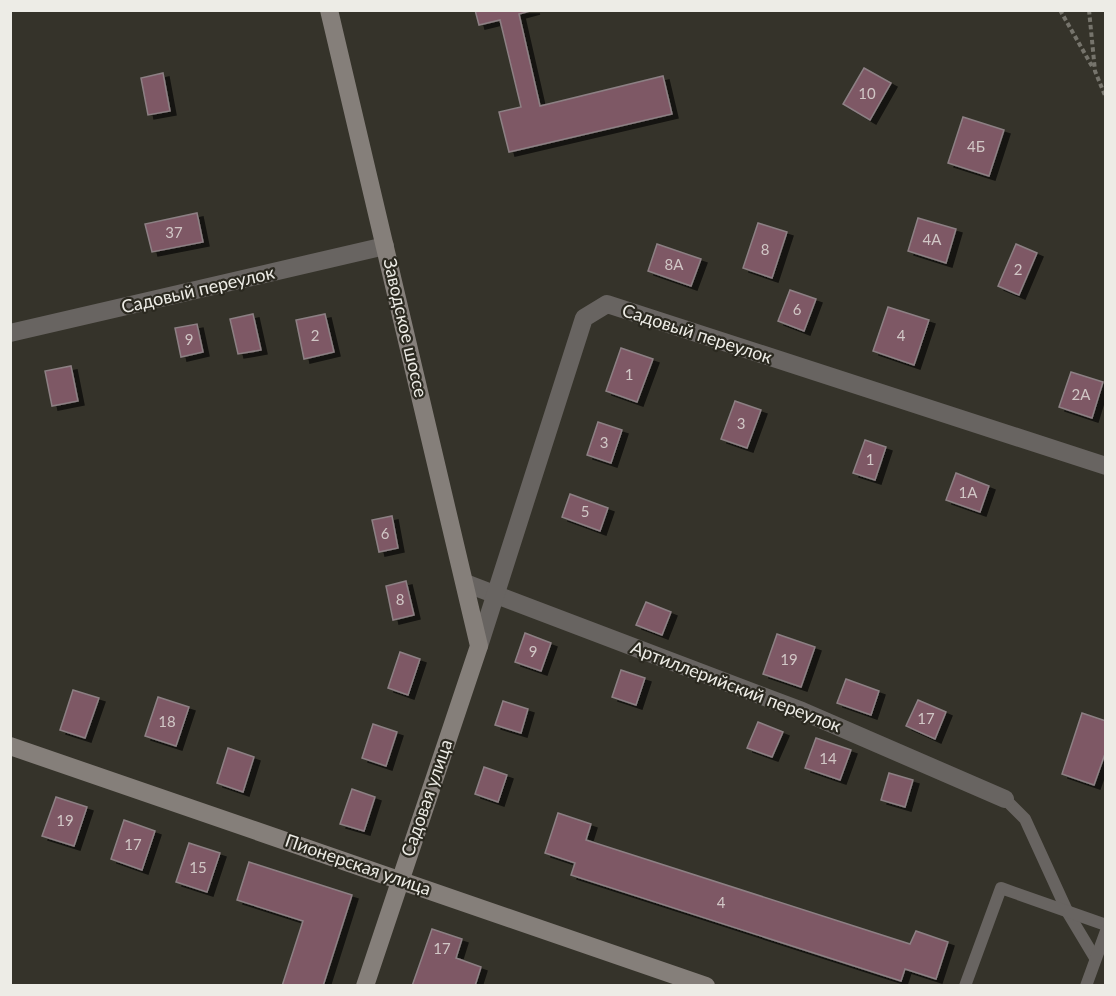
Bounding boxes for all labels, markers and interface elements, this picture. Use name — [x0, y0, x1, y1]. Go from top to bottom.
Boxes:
house number: 10 — [858, 84, 876, 102]
house number: 4Б — [967, 137, 985, 155]
house number: 37 — [165, 223, 183, 241]
house number: 4А — [923, 230, 942, 248]
house number: 8 — [761, 240, 769, 258]
house number: 8А — [665, 255, 684, 273]
street label: Заводское шоссе — [379, 256, 433, 400]
house number: 2 — [1014, 260, 1022, 278]
street label: Садовый переулок — [119, 261, 277, 317]
street label: Садовый переулок — [619, 298, 776, 368]
house number: 6 — [793, 300, 802, 318]
house number: 2 — [311, 326, 319, 344]
house number: 4 — [897, 326, 906, 344]
house number: 9 — [185, 330, 193, 348]
house number: 1 — [625, 365, 633, 383]
house number: 2А — [1072, 385, 1091, 403]
house number: 3 — [737, 414, 745, 432]
house number: 3 — [600, 433, 608, 451]
house number: 1 — [866, 450, 874, 468]
house number: 1А — [959, 483, 978, 501]
house number: 5 — [581, 502, 589, 520]
house number: 6 — [381, 524, 390, 542]
house number: 8 — [396, 590, 404, 608]
street label: Артиллерийский переулок — [628, 636, 845, 737]
house number: 9 — [529, 642, 537, 660]
house number: 19 — [780, 650, 798, 668]
house number: 17 — [917, 709, 935, 727]
house number: 18 — [158, 712, 176, 730]
street label: Садовая улица — [396, 736, 456, 859]
house number: 14 — [819, 749, 837, 767]
house number: 19 — [56, 811, 74, 829]
street label: Пионерская улица — [282, 829, 434, 899]
house number: 17 — [124, 835, 142, 853]
house number: 15 — [189, 858, 207, 876]
house number: 4 — [717, 893, 726, 911]
house number: 17 — [433, 939, 451, 957]

